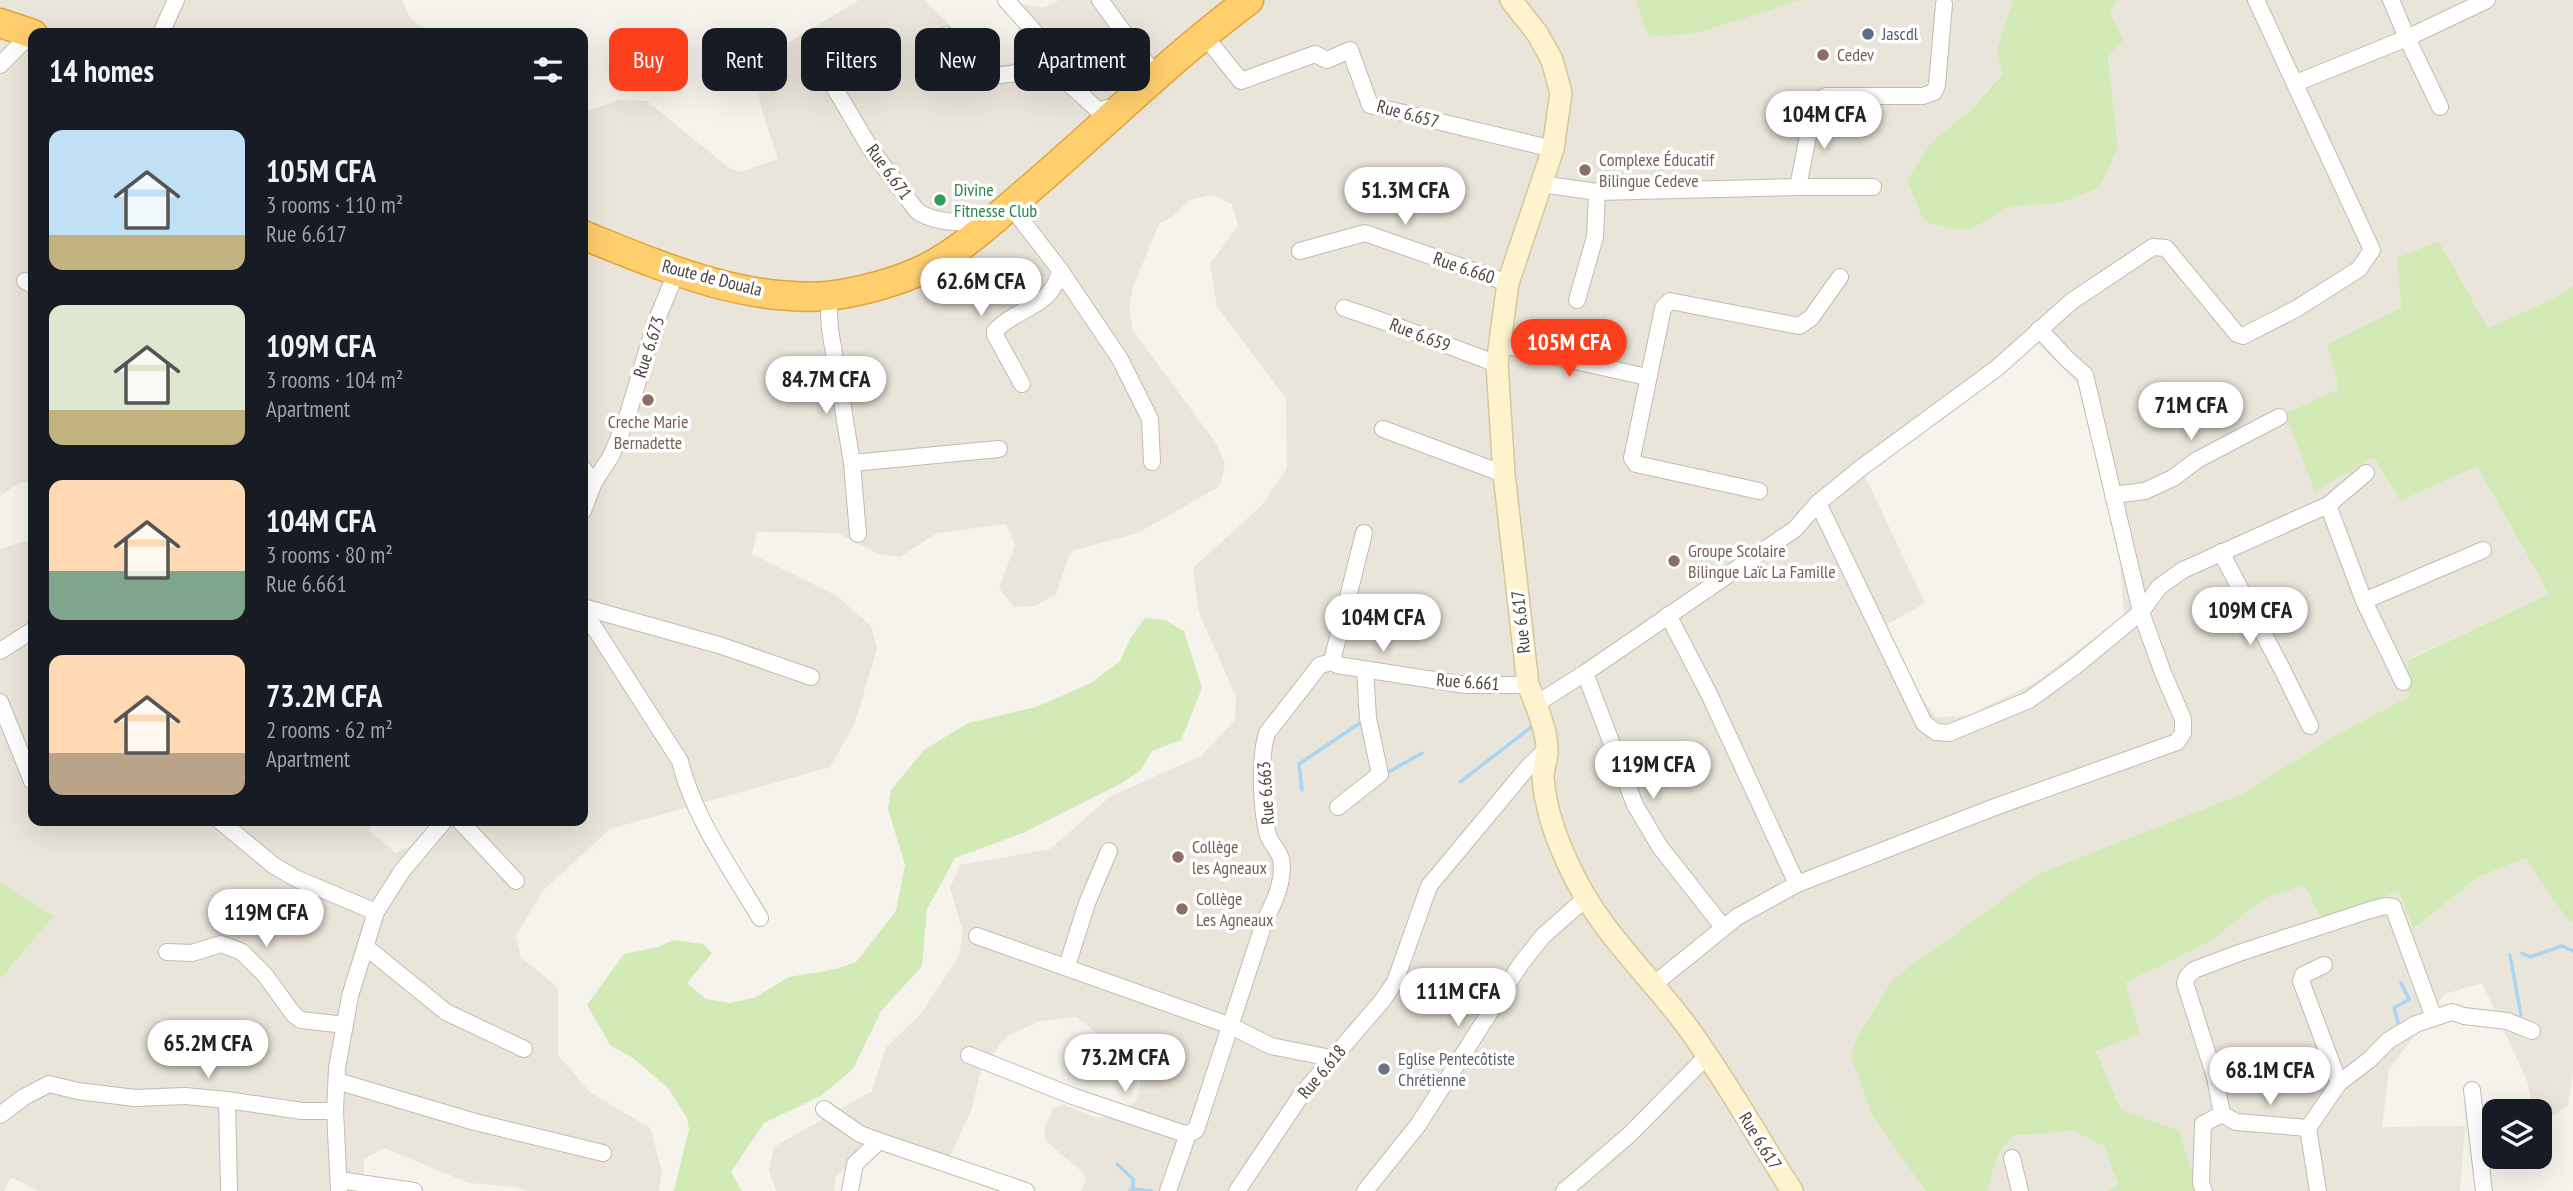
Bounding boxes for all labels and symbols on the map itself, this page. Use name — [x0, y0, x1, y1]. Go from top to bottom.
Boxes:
place label: Jascdl — [1881, 22, 1919, 45]
marker: Jascdl — [1860, 26, 1876, 42]
place label: Cedev — [1837, 43, 1874, 66]
marker: Cedev — [1815, 47, 1831, 63]
pin: 104M CFA — [1752, 92, 1896, 151]
street label: Rue 6.657 — [1375, 94, 1442, 133]
street label: Rue 6.671 — [861, 139, 917, 204]
place label: Complexe Éducatif Bilingue Cedeve — [1599, 148, 1715, 192]
marker: Complexe Éducatif Bilingue Cedeve — [1577, 162, 1593, 178]
pin: 51.3M CFA — [1325, 168, 1485, 227]
place label: Divine Fitnesse Club — [954, 178, 1037, 222]
marker: Divine Fitnesse Club — [932, 192, 948, 208]
street label: Rue 6.660 — [1430, 246, 1498, 289]
street label: Route de Douala — [660, 254, 765, 301]
pin: 62.6M CFA — [901, 258, 1061, 318]
street label: Rue 6.659 — [1387, 312, 1454, 357]
street label: Rue 6.673 — [628, 313, 669, 381]
pin: 105M CFA — [1497, 320, 1641, 379]
pin: 84.7M CFA — [746, 356, 906, 416]
pin: 71M CFA — [2126, 382, 2256, 442]
marker: Creche Marie Bernadette — [640, 392, 656, 408]
place label: Creche Marie Bernadette — [608, 410, 688, 454]
place label: Groupe Scolaire Bilingue Laïc La Famille — [1688, 539, 1836, 583]
marker: Groupe Scolaire Bilingue Laïc La Famille — [1666, 553, 1682, 569]
pin: 109M CFA — [2178, 588, 2322, 647]
street label: Rue 6.617 — [1506, 589, 1535, 655]
pin: 104M CFA — [1311, 594, 1455, 654]
street label: Rue 6.661 — [1436, 668, 1500, 695]
pin: 119M CFA — [1581, 742, 1725, 801]
street label: Rue 6.663 — [1252, 761, 1279, 825]
place label: Collège les Agneaux — [1192, 835, 1267, 879]
marker: Collège les Agneaux — [1170, 849, 1186, 865]
place label: Collège Les Agneaux — [1196, 887, 1274, 931]
pin: 119M CFA — [194, 890, 338, 949]
marker: Collège Les Agneaux — [1174, 901, 1190, 917]
pin: 111M CFA — [1386, 968, 1530, 1028]
pin: 65.2M CFA — [128, 1020, 288, 1080]
pin: 73.2M CFA — [1045, 1034, 1205, 1094]
street label: Rue 6.618 — [1292, 1040, 1351, 1103]
place label: Eglise Pentecôtiste Chrétienne — [1398, 1047, 1515, 1091]
pin: 68.1M CFA — [2190, 1048, 2350, 1107]
marker: Eglise Pentecôtiste Chrétienne — [1376, 1061, 1392, 1077]
street label: Rue 6.617 — [1734, 1108, 1787, 1174]

